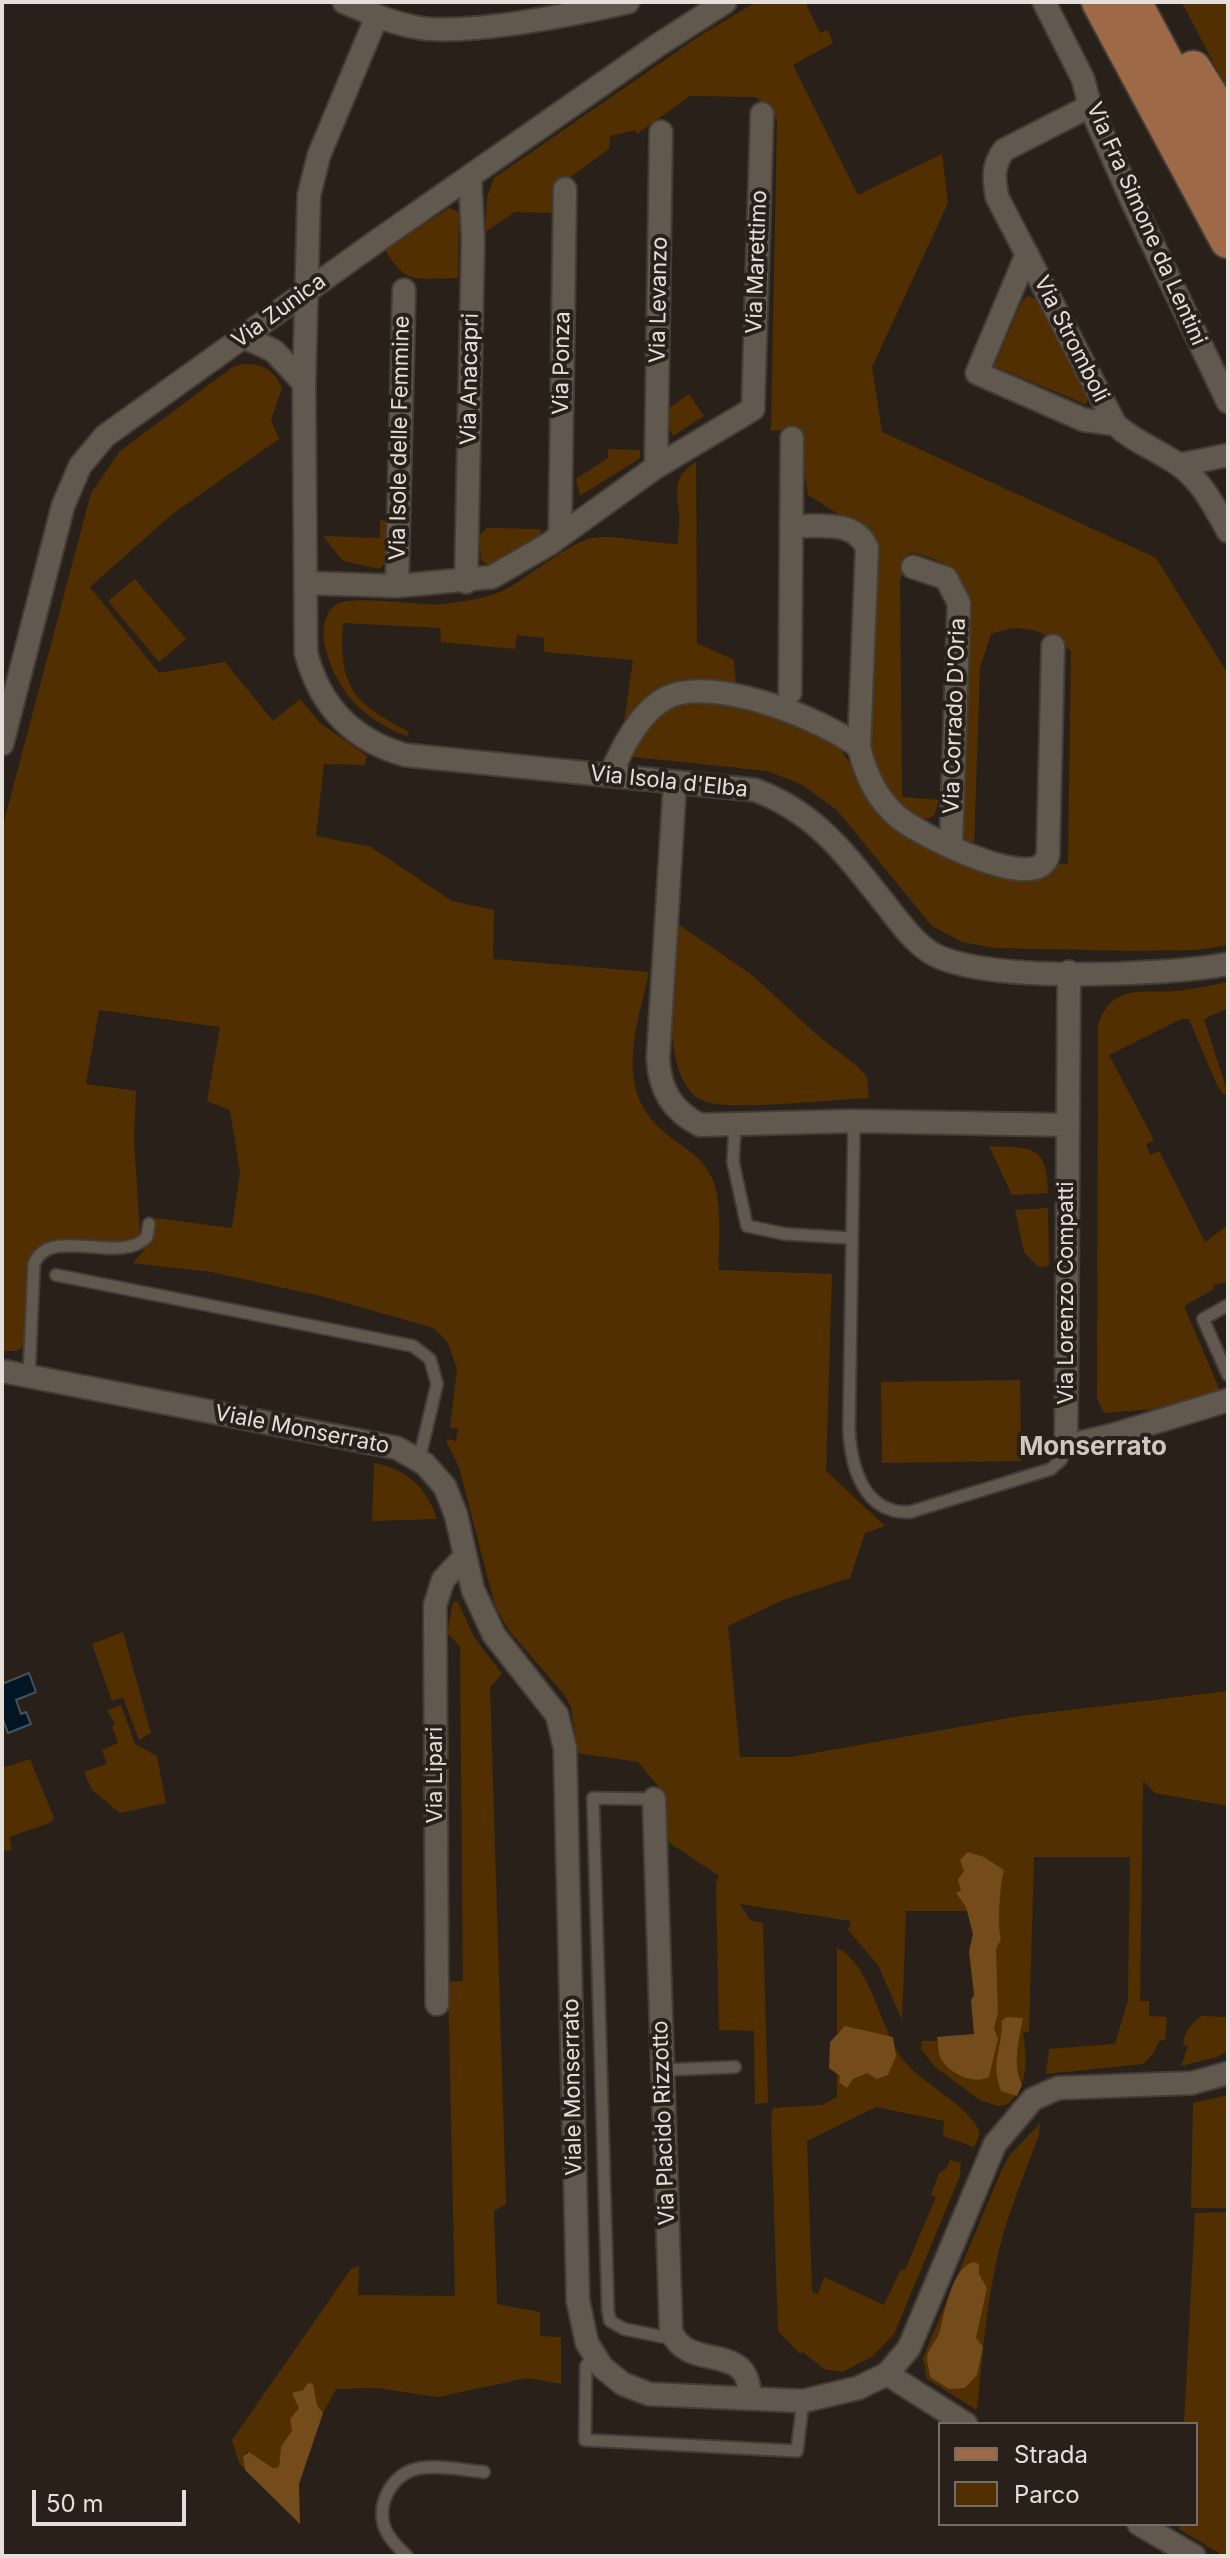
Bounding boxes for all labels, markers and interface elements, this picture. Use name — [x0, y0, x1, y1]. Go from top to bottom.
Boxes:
street label: Via Fra Simone da Lentini — [1080, 98, 1212, 350]
street label: Via Marettimo — [741, 190, 773, 334]
street label: Via Levanzo — [645, 237, 673, 363]
street label: Via Zunica — [227, 268, 331, 354]
street label: Via Stromboli — [1028, 272, 1114, 406]
street label: Via Ponza — [548, 311, 576, 415]
street label: Via Anacapri — [456, 313, 484, 445]
street label: Via Isole delle Femmine — [385, 315, 415, 561]
street label: Via Corrado D'Oria — [938, 618, 972, 814]
street label: Via Isola d'Elba — [589, 761, 749, 803]
street label: Via Lorenzo Compatti — [1053, 1181, 1079, 1405]
street label: Viale Monserrato — [213, 1400, 391, 1460]
district label: Monserrato — [1019, 1431, 1167, 1463]
street label: Via Lipari — [422, 1727, 448, 1823]
street label: Viale Monserrato — [558, 1998, 588, 2176]
street label: Via Placido Rizzotto — [647, 2020, 681, 2226]
legend — [938, 2422, 1198, 2526]
text: Strada — [1014, 2440, 1088, 2469]
scale bar — [36, 2474, 190, 2524]
text: Parco — [1014, 2480, 1080, 2509]
text: 50 m — [46, 2489, 104, 2518]

